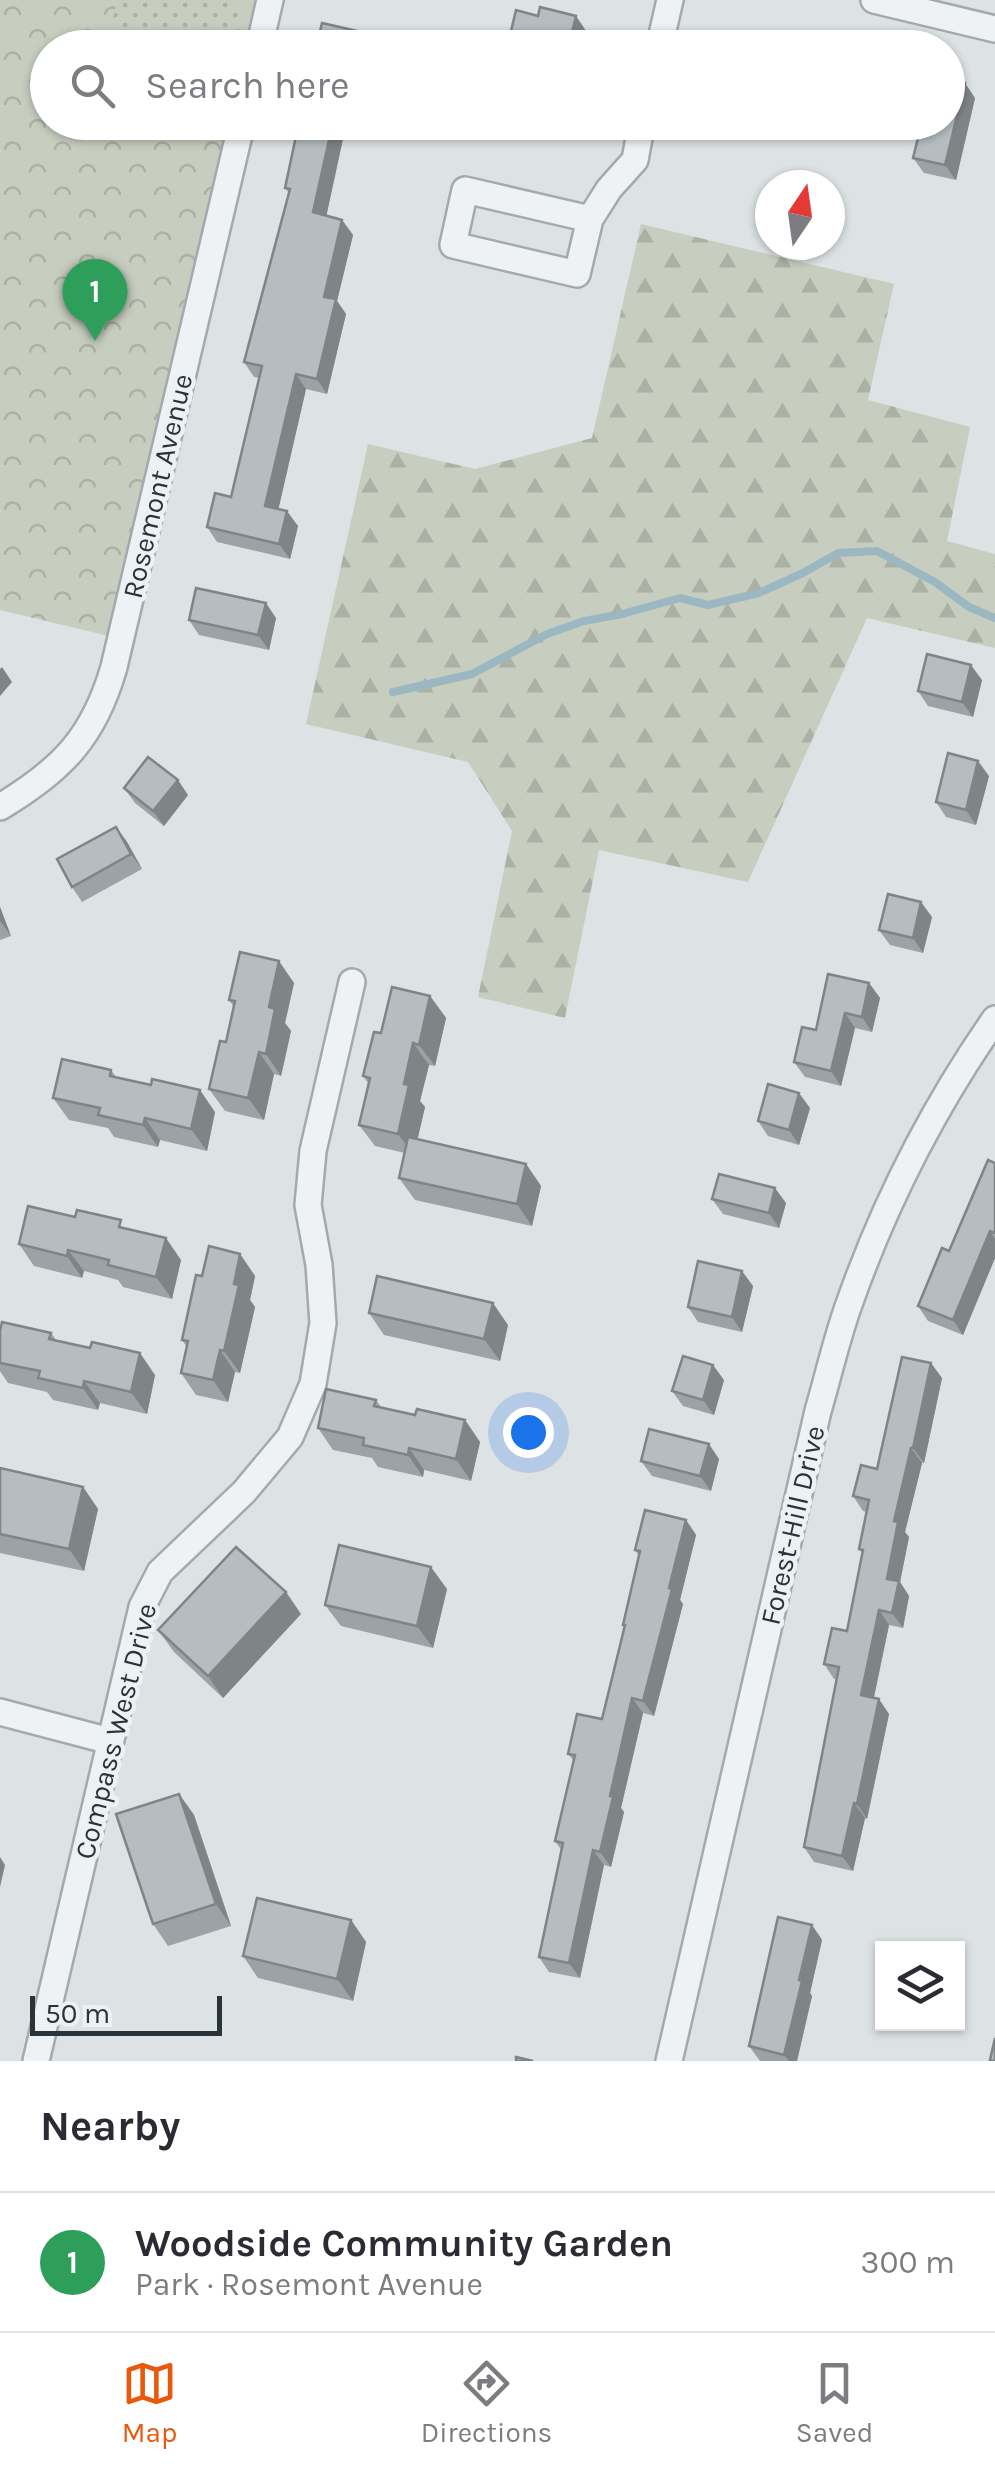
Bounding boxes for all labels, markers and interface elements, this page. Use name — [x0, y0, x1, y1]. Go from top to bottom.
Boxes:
search box — [30, 30, 965, 140]
icon: search — [65, 58, 120, 113]
text: Search here — [145, 63, 349, 108]
north arrow — [755, 170, 845, 260]
pin: 1 — [62, 258, 128, 341]
street label: Rosemont Avenue — [116, 371, 199, 602]
your location — [503, 1407, 554, 1458]
street label: Forest-Hill Drive — [754, 1422, 831, 1628]
street label: Compass West Drive — [68, 1600, 163, 1862]
map controls — [875, 1941, 965, 2031]
button: layers — [875, 1941, 965, 2031]
scale bar — [30, 1991, 222, 2036]
text: 50 m — [45, 1997, 110, 2030]
text: Nearby — [40, 2101, 180, 2151]
text: Woodside Community Garden — [135, 2221, 673, 2266]
text: 1 — [67, 2244, 78, 2281]
text: 300 m — [861, 2244, 955, 2281]
text: Park · Rosemont Avenue — [135, 2266, 483, 2303]
tab: Map — [122, 2356, 177, 2449]
tab: Directions — [421, 2356, 552, 2449]
tab: Saved — [796, 2356, 873, 2449]

